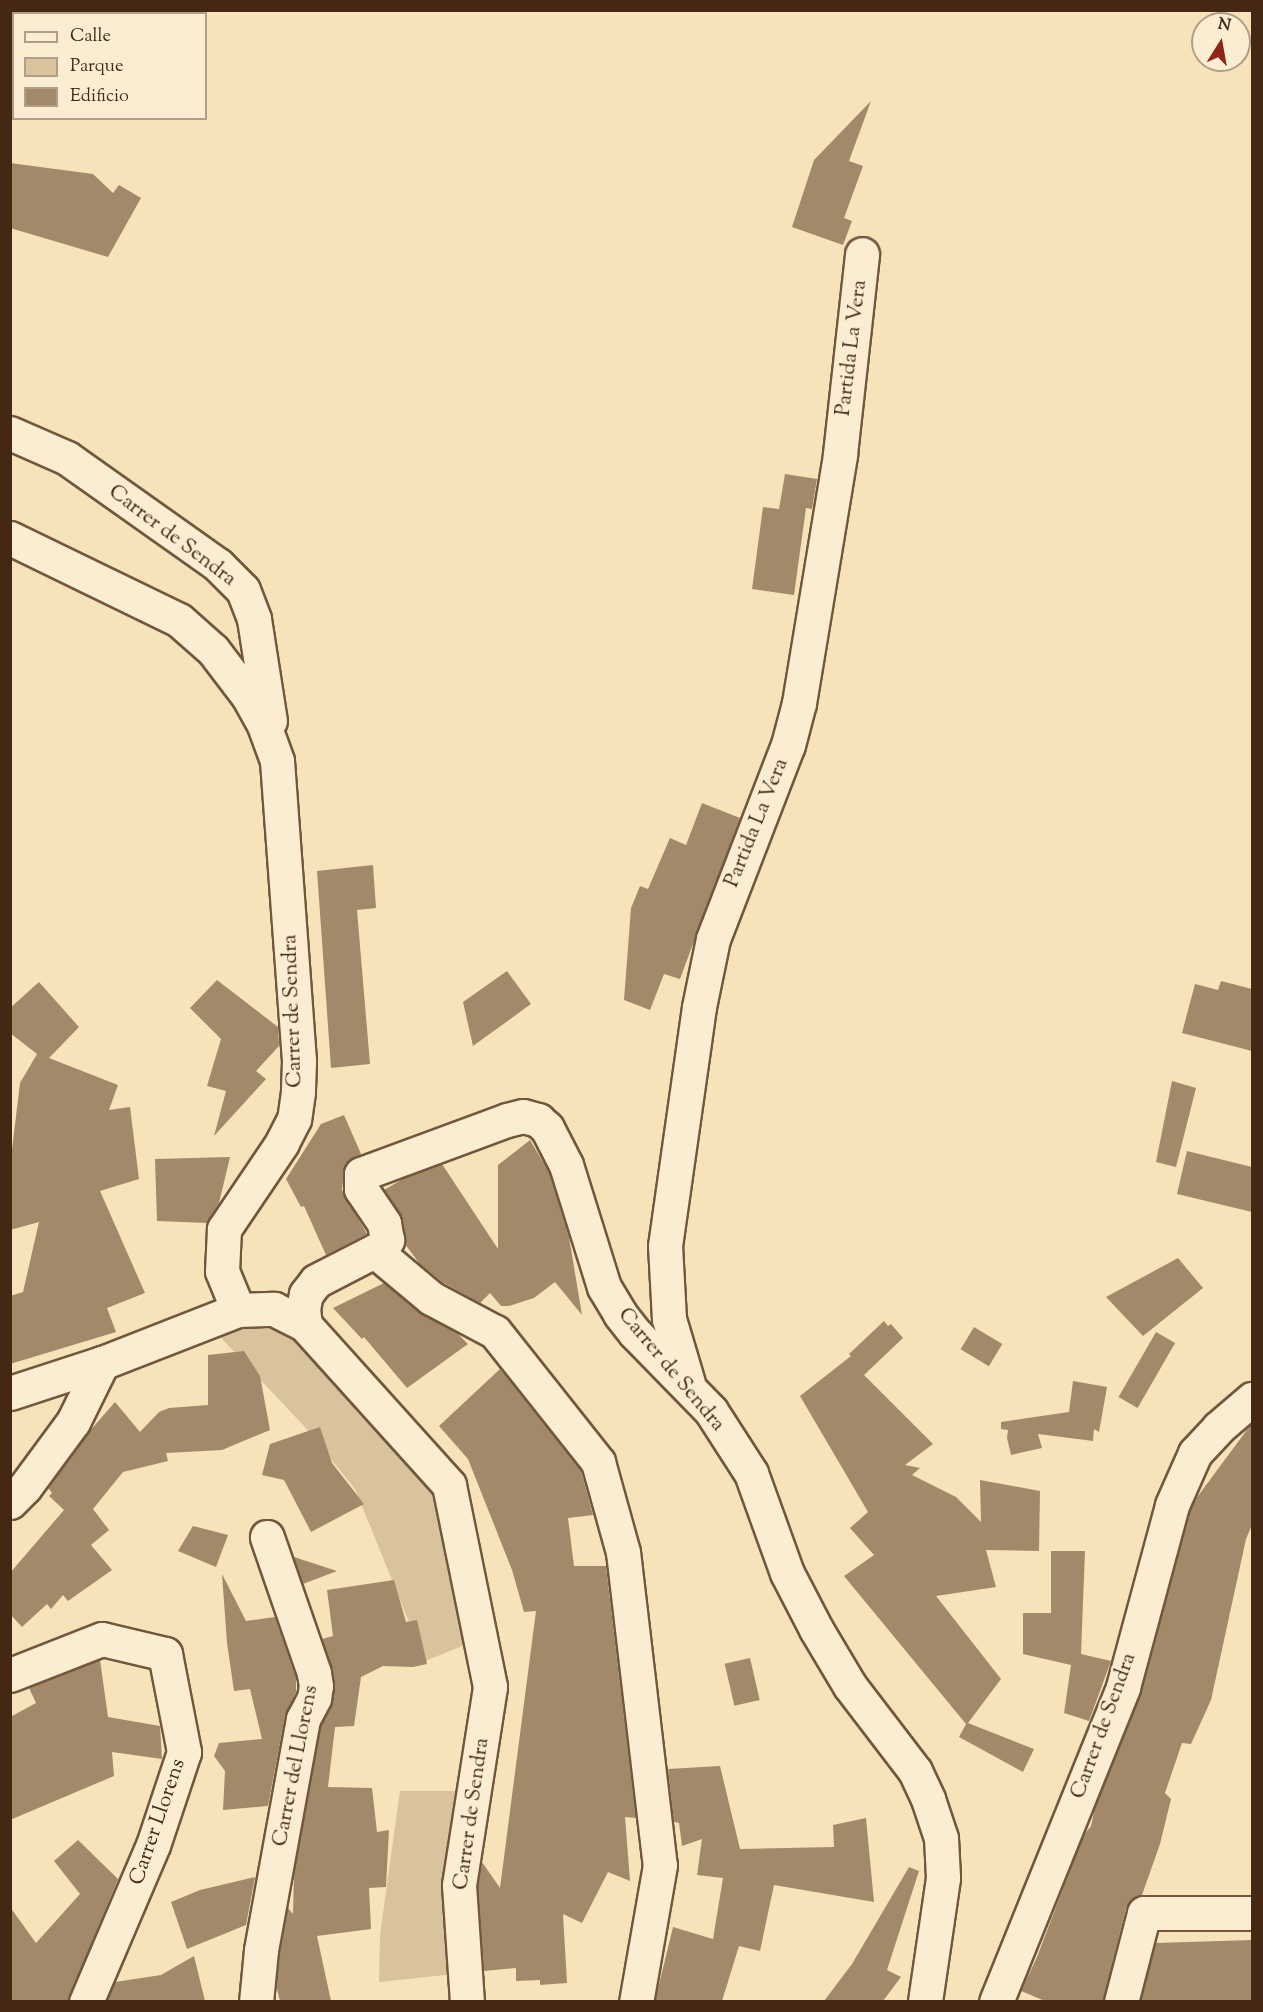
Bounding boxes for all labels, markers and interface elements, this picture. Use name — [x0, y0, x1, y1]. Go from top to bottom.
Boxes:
legend — [12, 12, 207, 120]
north arrow — [1191, 12, 1251, 72]
text: N — [1216, 13, 1233, 38]
text: Calle — [70, 24, 111, 50]
text: Parque — [70, 54, 123, 80]
text: Edificio — [70, 84, 129, 110]
street label: Partida La Vera — [831, 279, 873, 417]
street label: Carrer de Sendra — [103, 480, 241, 592]
street label: Partida La Vera — [720, 755, 794, 891]
street label: Carrer de Sendra — [278, 934, 308, 1088]
street label: Carrer de Sendra — [612, 1303, 730, 1437]
street label: Carrer de Sendra — [1066, 1650, 1142, 1802]
street label: Carrer del Llorens — [268, 1683, 324, 1849]
street label: Carrer de Sendra — [449, 1736, 495, 1892]
street label: Carrer Llorens — [125, 1755, 191, 1889]

